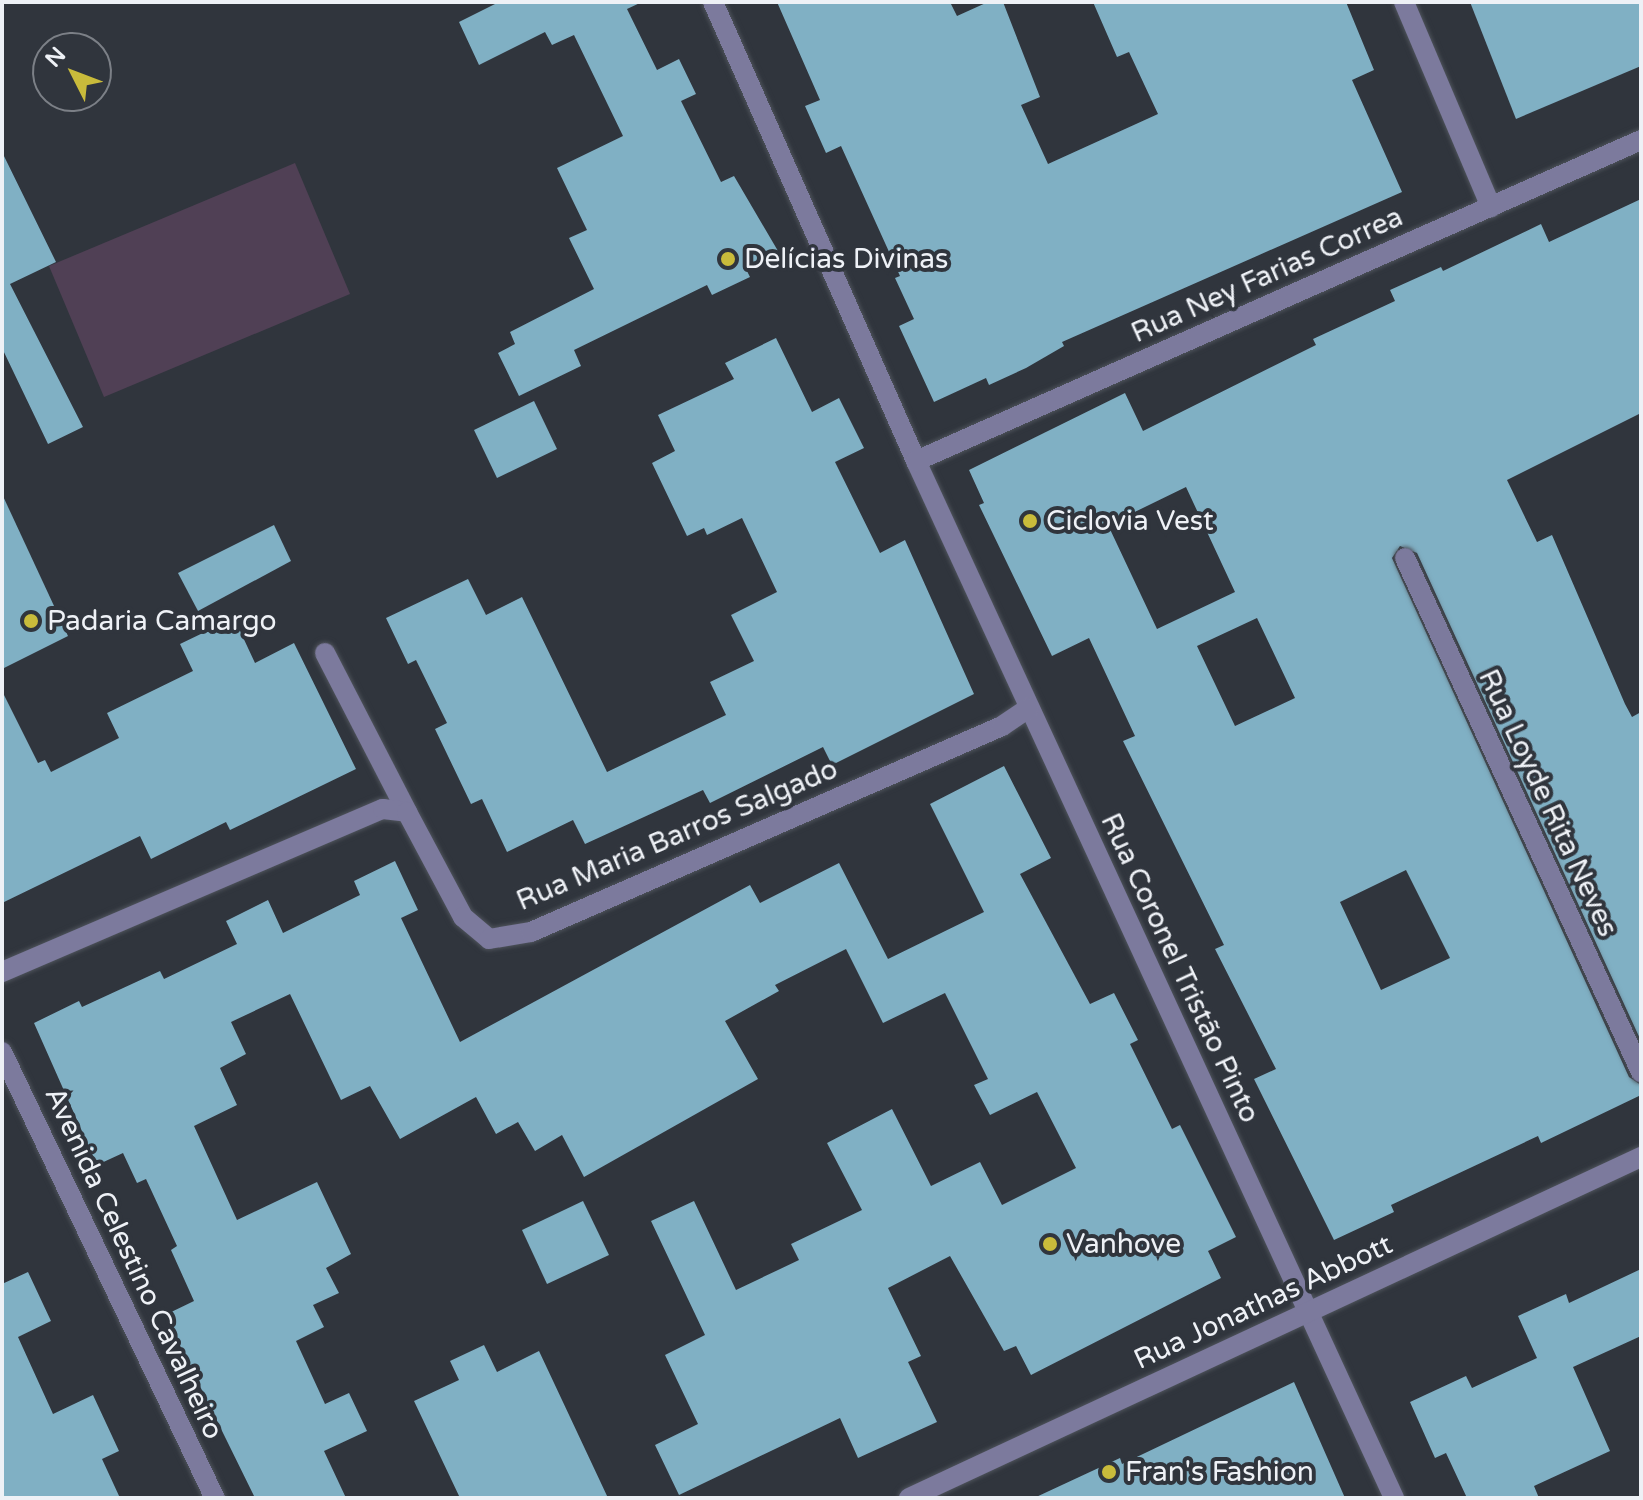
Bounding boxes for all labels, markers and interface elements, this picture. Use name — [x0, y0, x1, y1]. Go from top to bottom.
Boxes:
north arrow — [32, 32, 112, 112]
text: N — [40, 42, 71, 73]
street label: Rua Ney Farias Correa — [1126, 200, 1408, 350]
place label: Delícias Divinas — [744, 242, 948, 276]
marker: Delícias Divinas — [719, 250, 737, 268]
place label: Ciclovia Vest — [1046, 504, 1214, 538]
marker: Ciclovia Vest — [1021, 512, 1039, 530]
place label: Padaria Camargo — [47, 604, 277, 638]
marker: Padaria Camargo — [22, 612, 40, 630]
street label: Rua Loyde Rita Neves — [1471, 664, 1625, 942]
street label: Rua Maria Barros Salgado — [511, 752, 843, 918]
street label: Rua Coronel Tristão Pinto — [1093, 808, 1267, 1128]
street label: Avenida Celestino Cavalheiro — [37, 1082, 231, 1444]
place label: Vanhove — [1066, 1227, 1181, 1261]
street label: Rua Jonathas Abbott — [1129, 1227, 1397, 1377]
marker: Vanhove — [1041, 1235, 1059, 1253]
place label: Fran's Fashion — [1125, 1455, 1314, 1489]
marker: Fran's Fashion — [1100, 1463, 1118, 1481]

